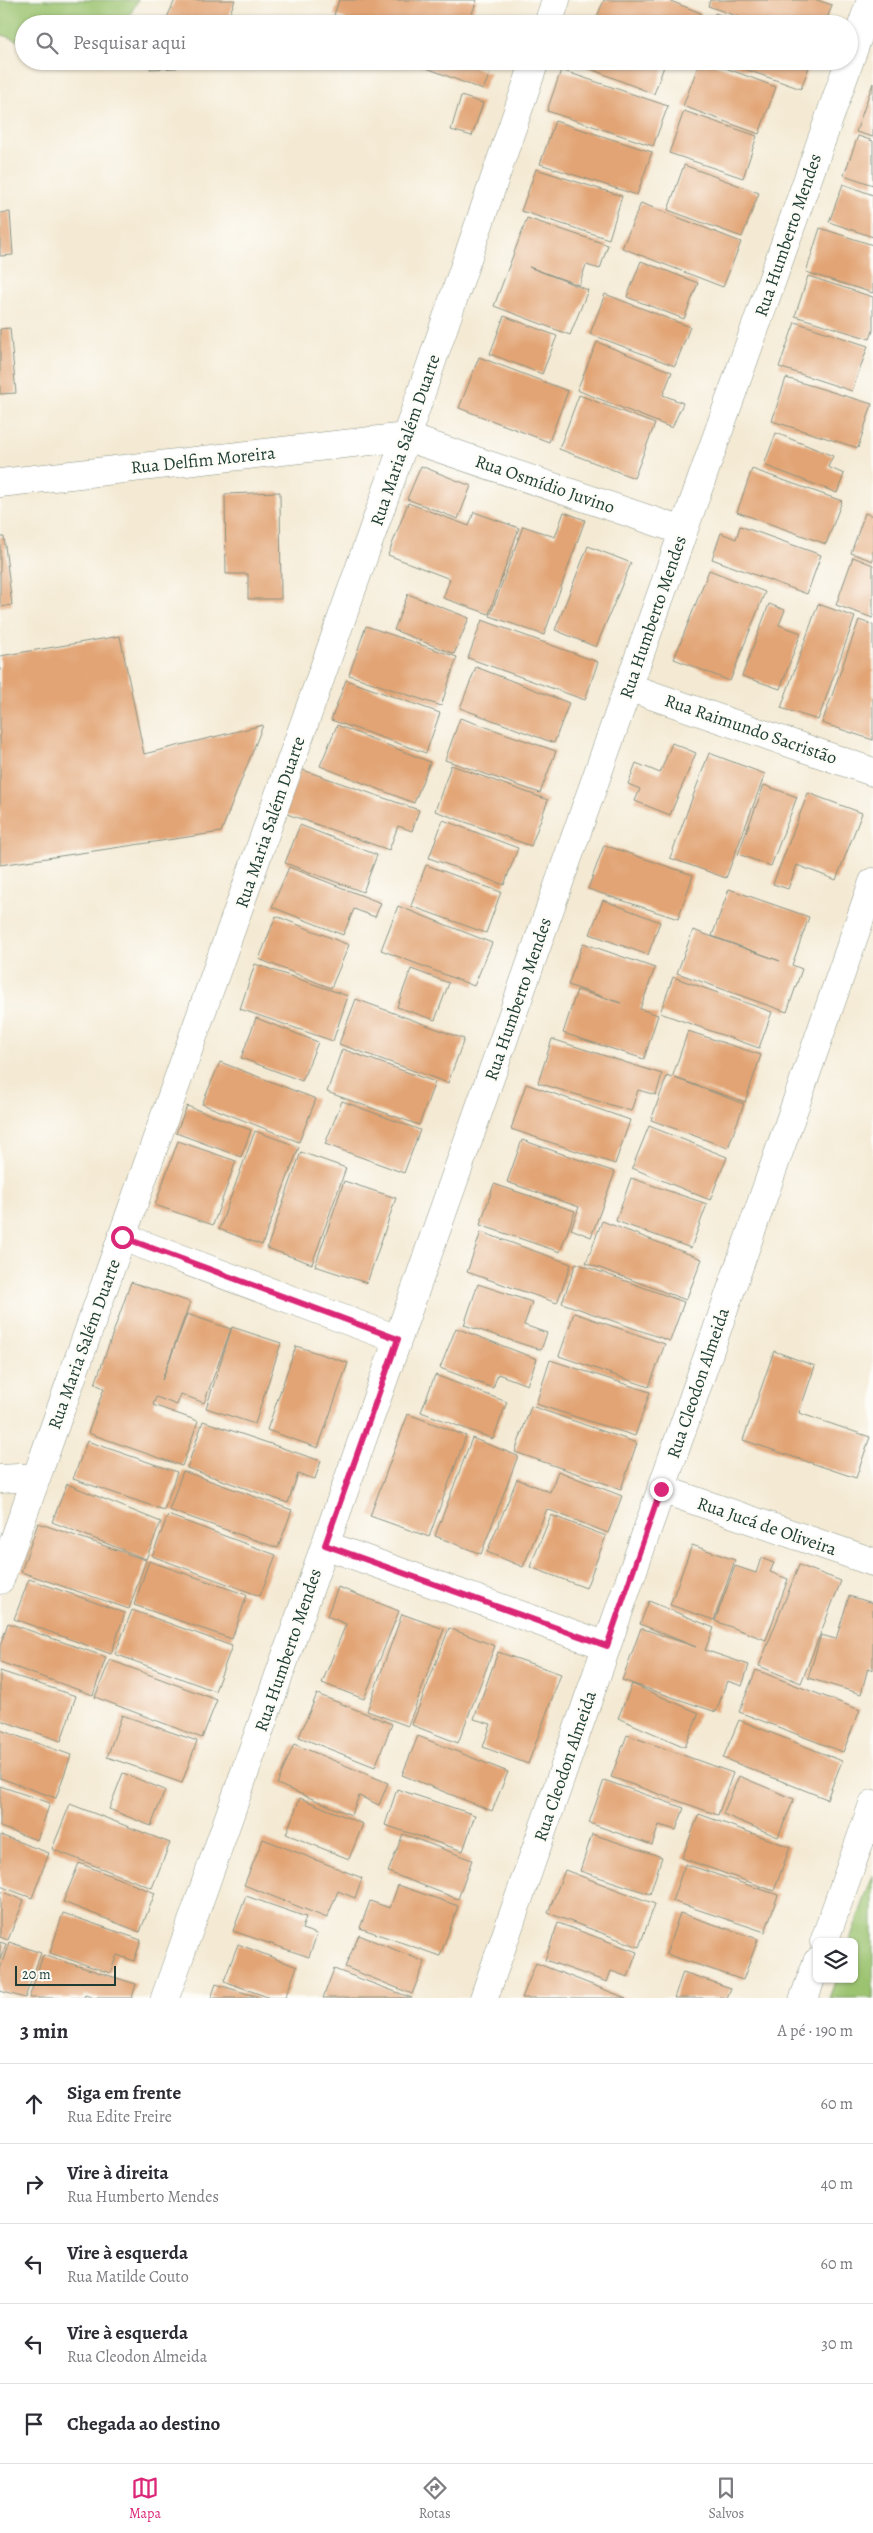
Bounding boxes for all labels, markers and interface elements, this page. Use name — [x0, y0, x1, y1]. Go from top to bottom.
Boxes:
search box — [15, 15, 858, 70]
icon: search — [33, 29, 61, 57]
text: Pesquisar aqui — [73, 30, 186, 56]
street label: Rua Humberto Mendes — [749, 150, 827, 320]
street label: Rua Maria Salém Duarte — [364, 351, 446, 529]
street label: Rua Delfim Moreira — [130, 440, 277, 480]
street label: Rua Osmídio Juvino — [472, 449, 618, 519]
street label: Rua Humberto Mendes — [614, 532, 692, 702]
street label: Rua Raimundo Sacristão — [662, 688, 840, 770]
street label: Rua Maria Salém Duarte — [229, 733, 311, 911]
street label: Rua Humberto Mendes — [479, 914, 557, 1084]
route start — [111, 1226, 134, 1249]
street label: Rua Maria Salém Duarte — [42, 1255, 126, 1433]
street label: Rua Cleodon Almeida — [661, 1304, 735, 1461]
route end — [650, 1478, 673, 1501]
street label: Rua Jucá de Oliveira — [694, 1491, 840, 1561]
street label: Rua Humberto Mendes — [249, 1565, 327, 1735]
street label: Rua Cleodon Almeida — [528, 1687, 602, 1844]
map controls — [813, 1938, 858, 1983]
button: layers — [813, 1938, 858, 1983]
scale bar — [15, 1963, 116, 1986]
text: 20 m — [22, 1965, 51, 1984]
text: 3 min — [20, 2017, 68, 2045]
text: A pé · 190 m — [778, 2020, 853, 2042]
text: Siga em frente — [67, 2080, 181, 2106]
icon: ahead — [20, 2090, 48, 2118]
text: 60 m — [821, 2093, 853, 2115]
text: Rua Edite Freire — [67, 2106, 172, 2128]
text: Vire à direita — [67, 2160, 169, 2186]
icon: right — [20, 2170, 48, 2198]
text: 40 m — [821, 2173, 853, 2195]
text: Rua Humberto Mendes — [67, 2186, 219, 2208]
text: Vire à esquerda — [67, 2240, 188, 2266]
icon: left — [20, 2250, 48, 2278]
text: 60 m — [821, 2253, 853, 2275]
text: Rua Matilde Couto — [67, 2266, 189, 2288]
text: Vire à esquerda — [67, 2320, 188, 2346]
icon: left — [20, 2330, 48, 2358]
text: 30 m — [821, 2333, 853, 2355]
text: Rua Cleodon Almeida — [67, 2346, 207, 2368]
icon: arrive — [20, 2410, 48, 2438]
text: Chegada ao destino — [67, 2411, 220, 2437]
tab: Mapa — [129, 2474, 161, 2523]
tab: Rotas — [419, 2474, 451, 2523]
tab: Salvos — [708, 2474, 744, 2523]

